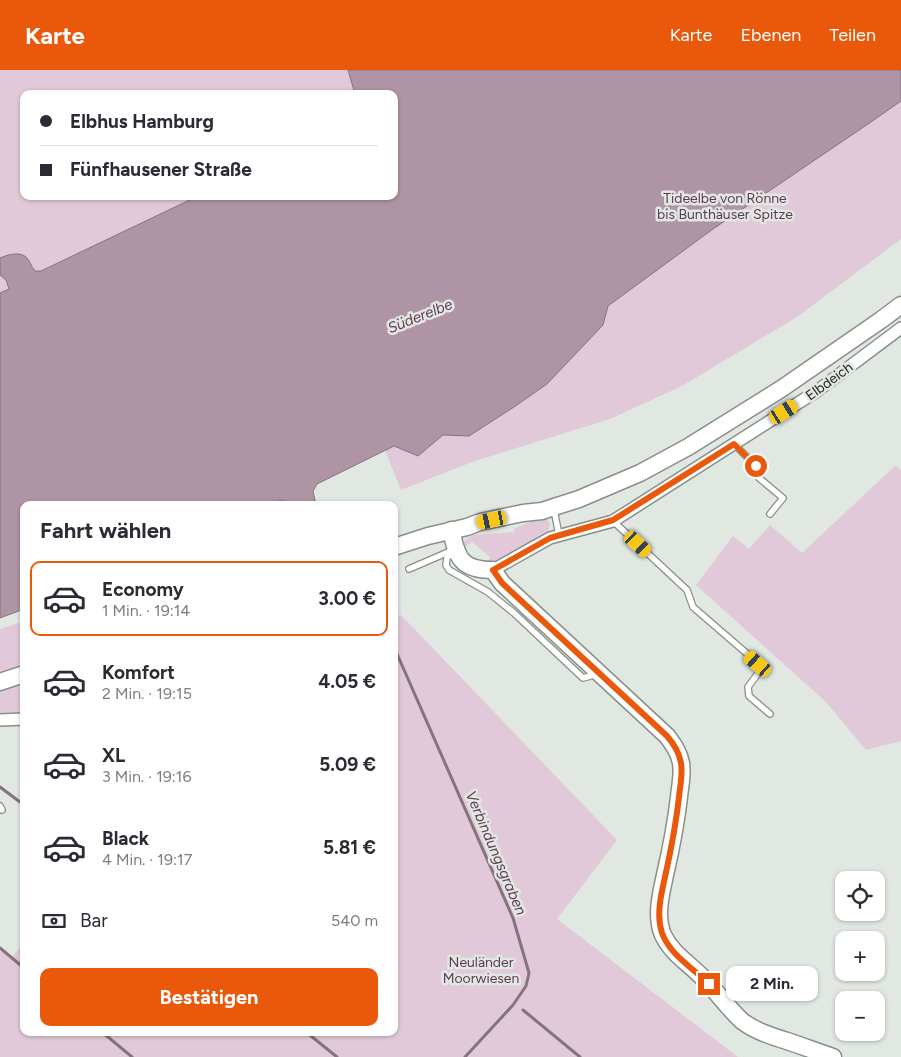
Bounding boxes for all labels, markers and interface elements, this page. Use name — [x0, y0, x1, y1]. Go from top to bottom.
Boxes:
text: Karte — [25, 21, 85, 50]
text: Karte — [670, 24, 712, 46]
text: Ebenen — [740, 24, 801, 46]
text: Teilen — [829, 24, 876, 46]
text: Elbhus Hamburg — [70, 110, 214, 133]
text: Fünfhausener Straße — [70, 158, 252, 181]
park label: Tideelbe von Rönne bis Bunthäuser Spitze — [657, 190, 793, 223]
water label: Süderelbe — [385, 295, 455, 337]
street label: Elbdeich — [802, 359, 856, 404]
car — [767, 398, 800, 426]
route start — [745, 455, 767, 477]
car — [475, 510, 508, 530]
text: Fahrt wählen — [40, 517, 171, 544]
car — [621, 528, 654, 560]
icon: car — [42, 576, 87, 621]
text: Economy — [102, 578, 184, 601]
text: 3.00 € — [318, 587, 376, 610]
text: 1 Min. · 19:14 — [102, 601, 190, 620]
car — [741, 648, 774, 680]
icon: car — [42, 659, 87, 704]
text: Komfort — [102, 661, 175, 684]
text: 4.05 € — [318, 670, 376, 693]
text: 2 Min. · 19:15 — [102, 684, 192, 703]
icon: car — [42, 742, 87, 787]
text: XL — [102, 744, 125, 767]
text: 5.09 € — [319, 753, 376, 776]
text: 3 Min. · 19:16 — [102, 767, 192, 786]
water label: Verbindungsgraben — [462, 788, 530, 918]
icon: car — [42, 825, 87, 870]
text: Black — [102, 827, 149, 850]
text: 5.81 € — [323, 836, 376, 859]
text: 4 Min. · 19:17 — [102, 850, 192, 869]
map controls — [835, 871, 885, 1041]
button: locate — [835, 871, 885, 921]
icon: cash — [40, 907, 68, 935]
text: Bar — [80, 909, 108, 932]
text: 540 m — [331, 911, 378, 930]
button: + — [835, 931, 885, 981]
park label: Neuländer Moorwiesen — [443, 954, 520, 987]
callout: 2 Min. — [726, 966, 819, 1002]
button: Bestätigen — [40, 968, 378, 1026]
route end — [698, 973, 720, 995]
text: 2 Min. — [750, 974, 794, 993]
button: − — [835, 991, 885, 1041]

